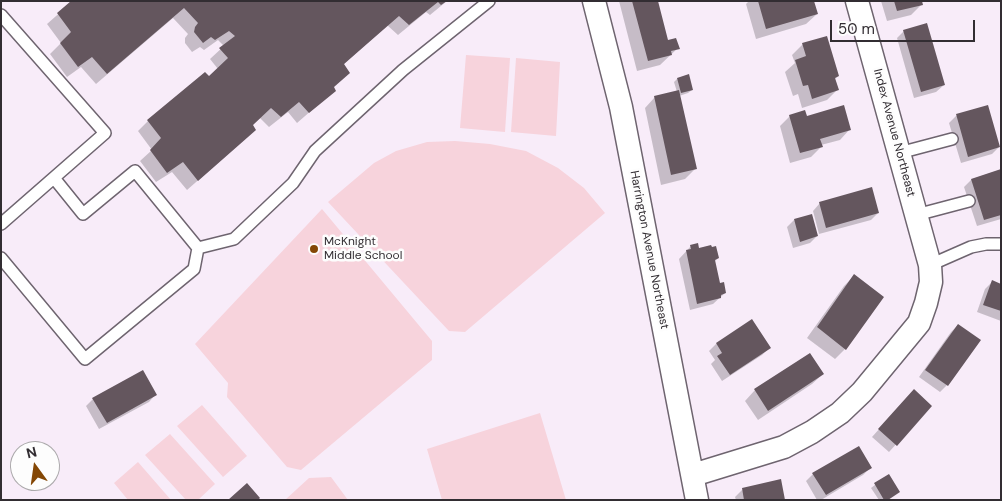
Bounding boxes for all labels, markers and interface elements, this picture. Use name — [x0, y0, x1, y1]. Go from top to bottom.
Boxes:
scale bar — [832, 10, 977, 42]
text: 50 m — [838, 19, 875, 39]
street label: Index Avenue Northeast — [870, 67, 918, 199]
street label: Harrington Avenue Northeast — [627, 170, 671, 330]
place label: McKnight Middle School — [324, 235, 402, 263]
marker: McKnight Middle School — [308, 243, 320, 255]
north arrow — [10, 441, 60, 491]
text: N — [24, 442, 39, 462]

